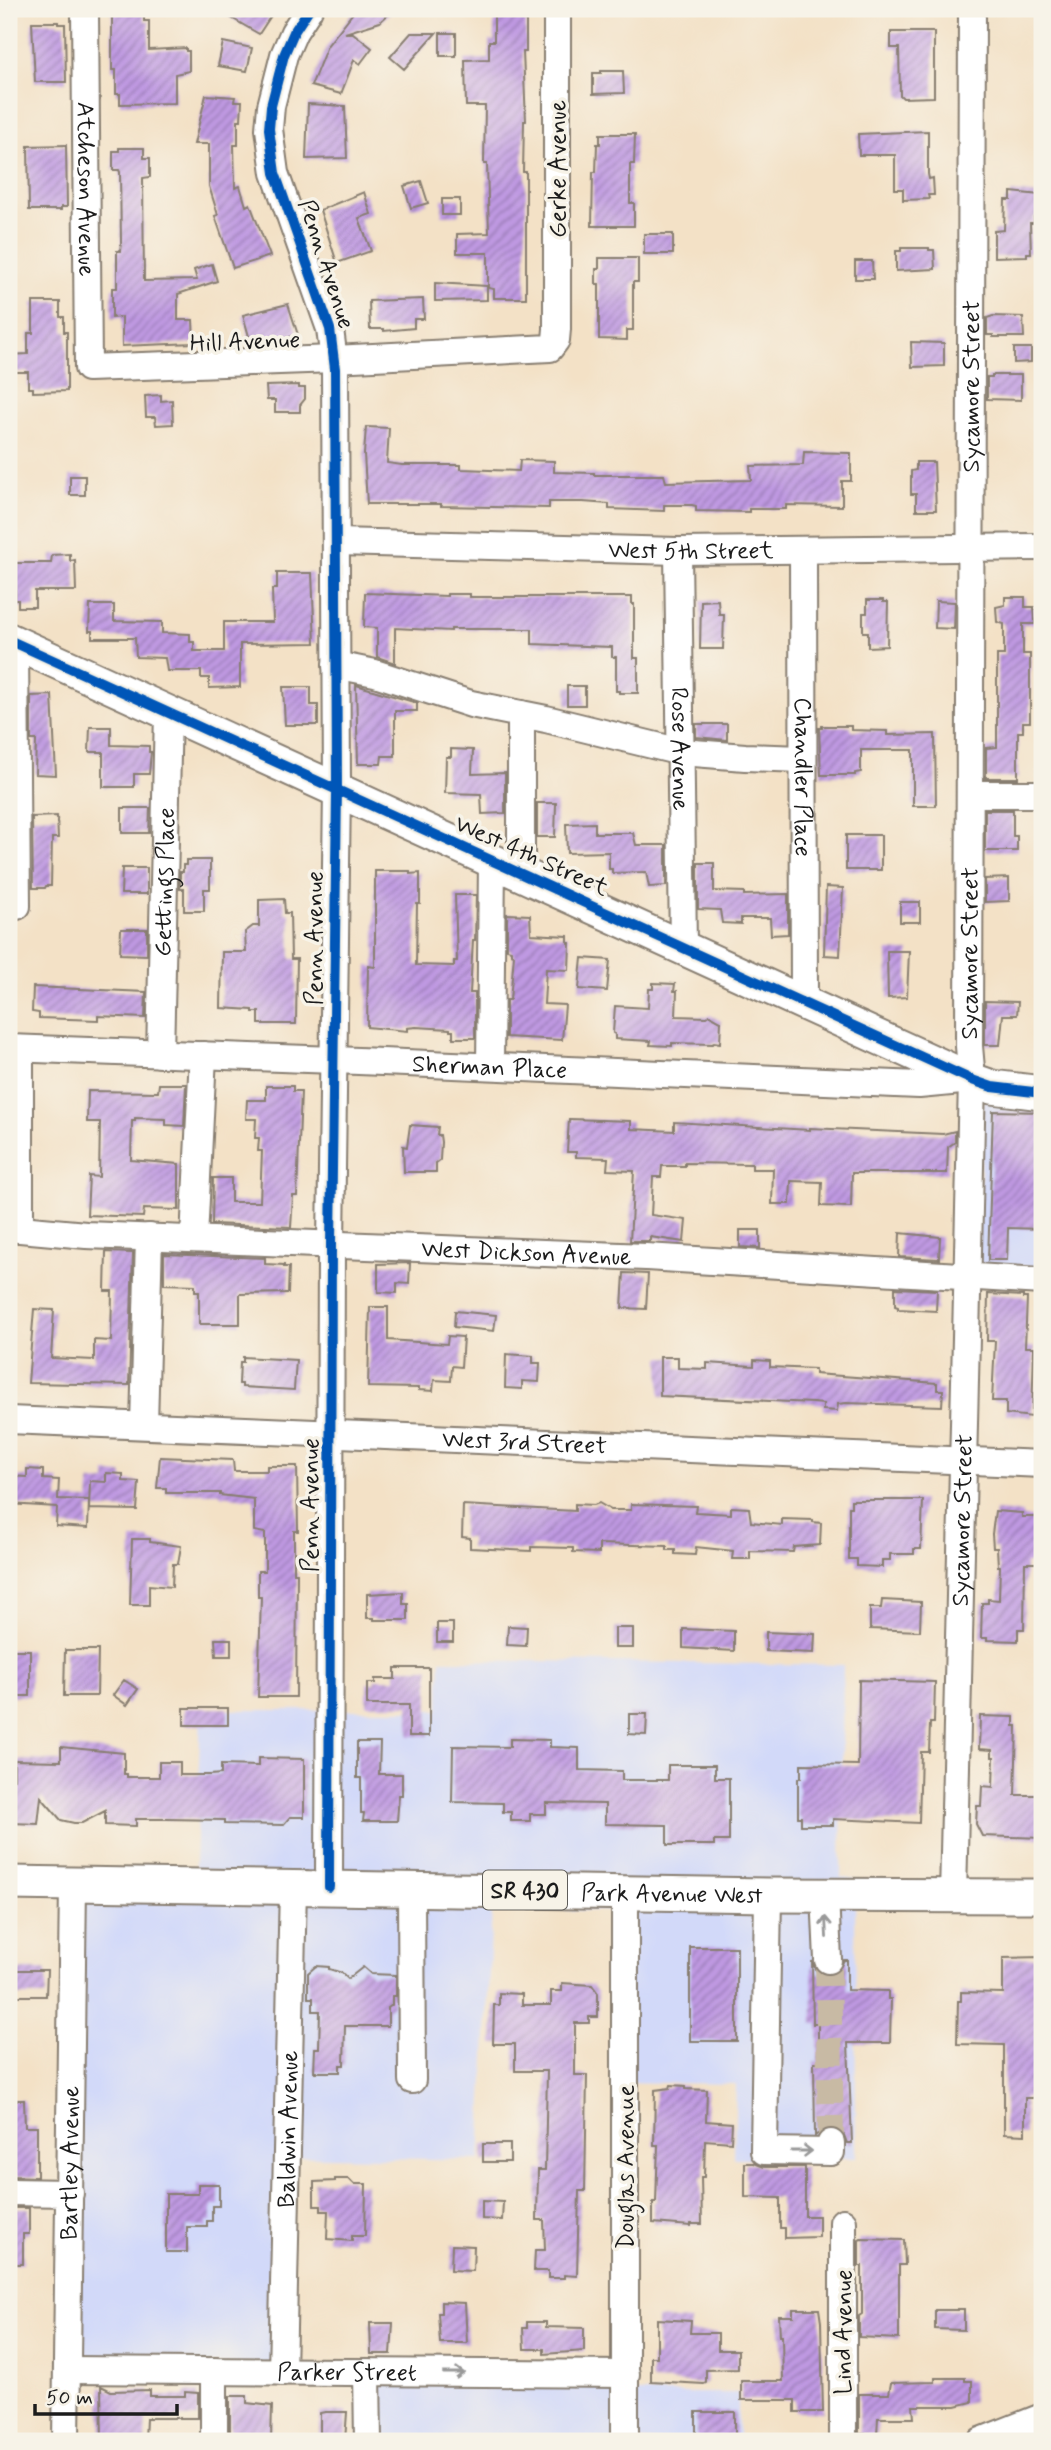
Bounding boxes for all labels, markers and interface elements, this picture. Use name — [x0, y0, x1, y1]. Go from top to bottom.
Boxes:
street label: Gerke Avenue — [543, 100, 574, 238]
street label: Atcheson Avenue — [69, 101, 101, 277]
street label: Penn Avenue — [290, 196, 361, 333]
street label: Sycamore Street — [957, 300, 988, 473]
street label: Hill Avenue — [189, 325, 301, 360]
street label: West 5th Street — [608, 535, 774, 568]
street label: Rose Avenue — [663, 687, 695, 811]
street label: Chandler Place — [786, 697, 818, 857]
street label: Gettings Place — [148, 807, 184, 957]
street label: West 4th Street — [450, 809, 613, 904]
street label: Sycamore Street — [955, 867, 987, 1040]
street label: Penn Avenue — [300, 871, 331, 1005]
street label: Sherman Place — [411, 1049, 568, 1087]
street label: West Dickson Avenue — [421, 1234, 632, 1273]
street label: West 3rd Street — [442, 1424, 607, 1462]
street label: Sycamore Street — [946, 1434, 981, 1607]
street label: Penn Avenue — [296, 1438, 327, 1572]
road number: SR 430 — [483, 1870, 567, 1910]
street label: Park Avenue West — [581, 1878, 763, 1912]
one-way arrow — [820, 1916, 833, 1939]
street label: Baldwin Avenue — [272, 2050, 306, 2208]
street label: Douglas Avenue — [611, 2084, 645, 2249]
street label: Bartley Avenue — [55, 2086, 87, 2240]
one-way arrow — [790, 2145, 813, 2158]
street label: Lind Avenue — [829, 2270, 860, 2394]
street label: Parker Street — [277, 2358, 417, 2390]
one-way arrow — [442, 2366, 465, 2380]
scale bar — [35, 2373, 177, 2417]
text: 50 m — [46, 2384, 93, 2412]

